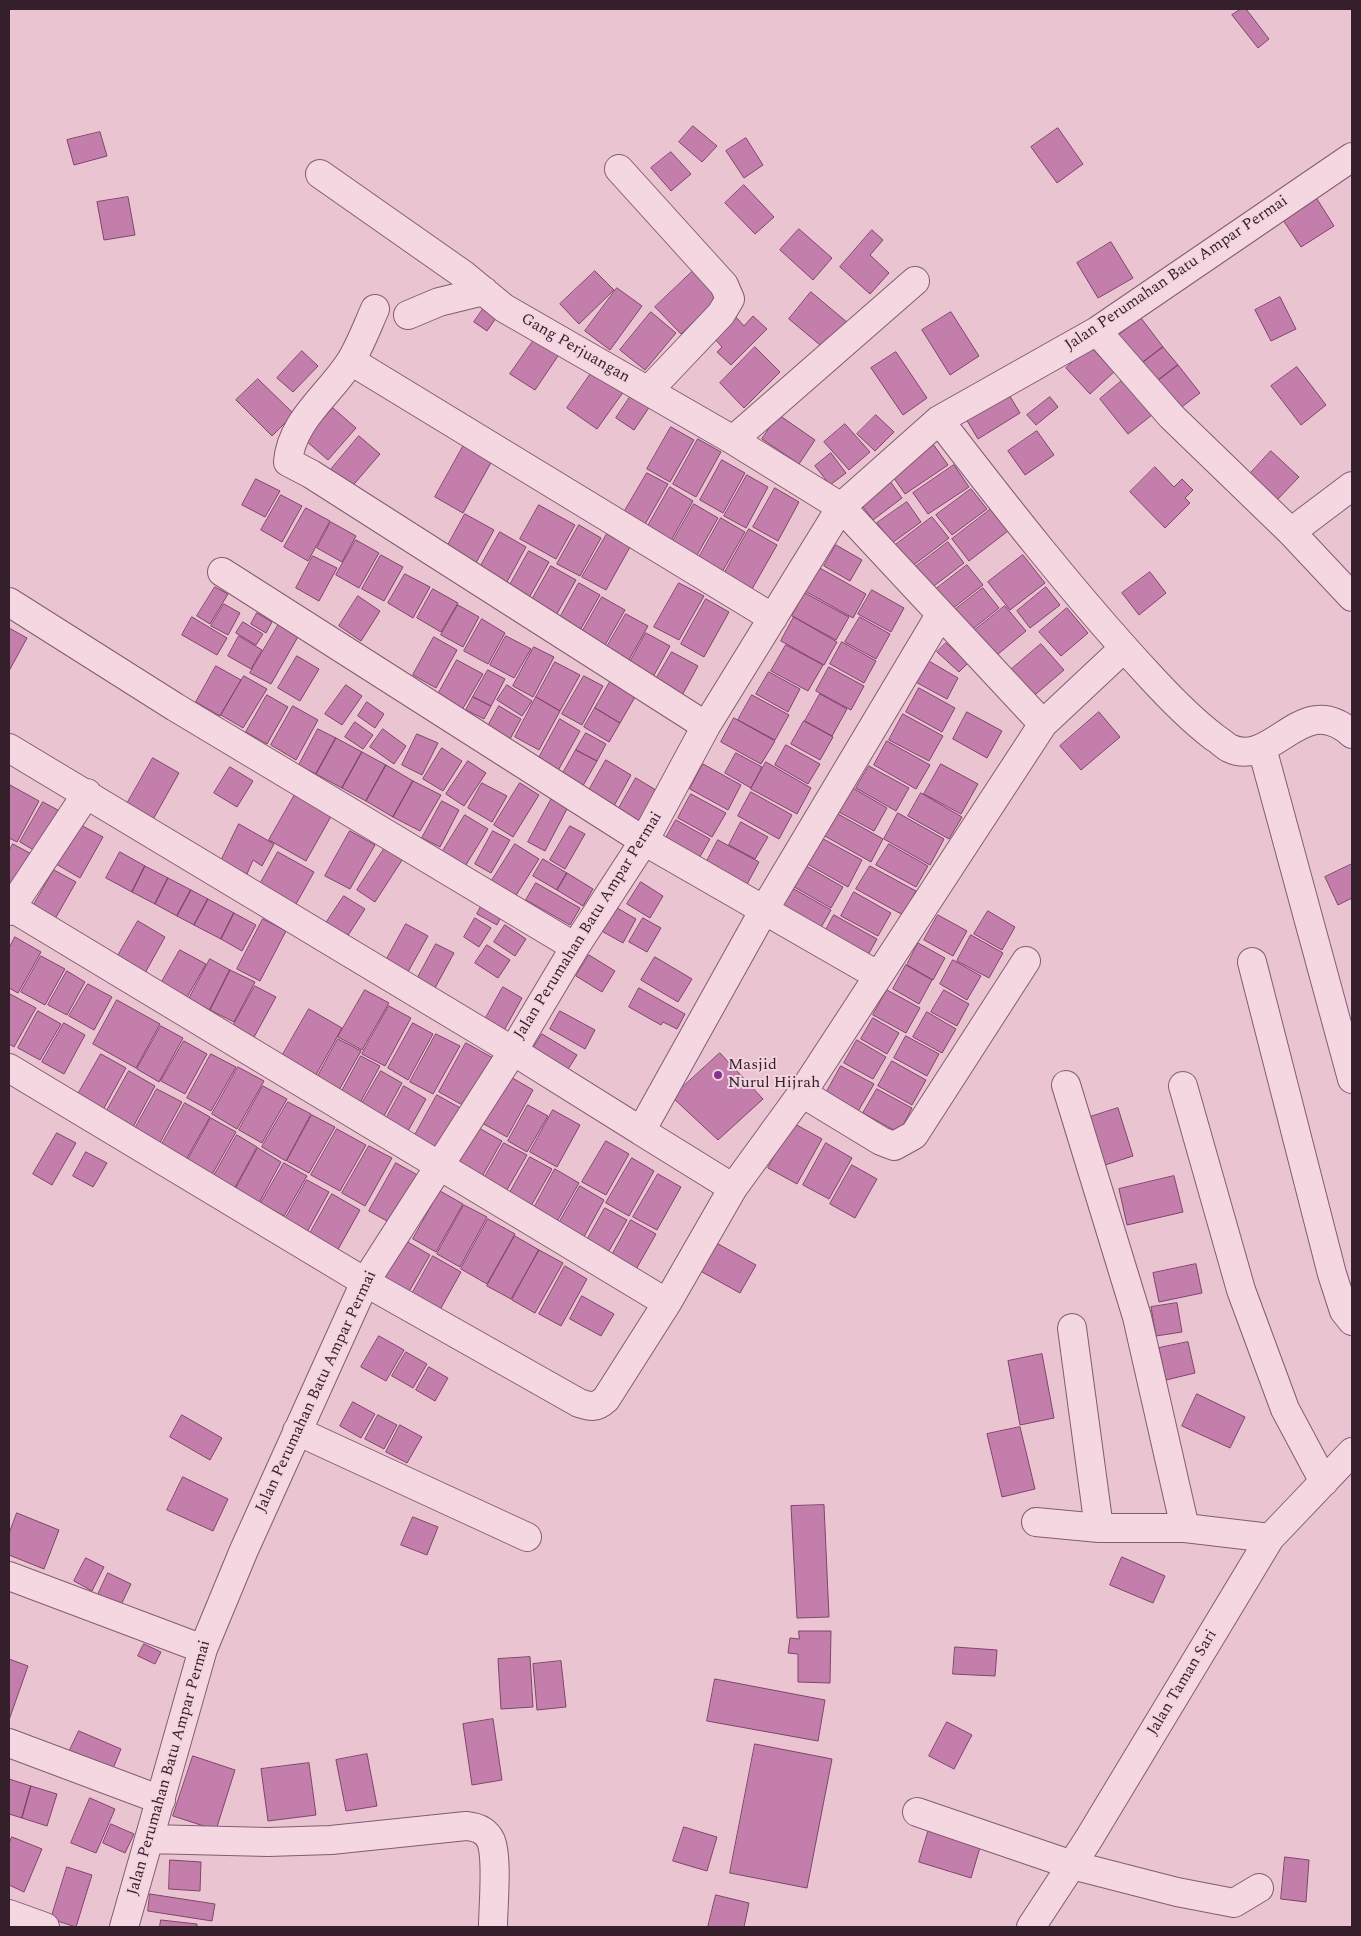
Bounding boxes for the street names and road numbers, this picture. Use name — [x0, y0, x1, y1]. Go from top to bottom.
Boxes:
street label: Jalan Perumahan Batu Ampar Permai — [1062, 192, 1292, 356]
street label: Gang Perjuangan — [517, 310, 633, 388]
street label: Jalan Perumahan Batu Ampar Permai — [511, 809, 667, 1043]
street label: Jalan Perumahan Batu Ampar Permai — [252, 1268, 382, 1516]
street label: Jalan Taman Sari — [1144, 1627, 1222, 1739]
street label: Jalan Perumahan Batu Ampar Permai — [124, 1638, 216, 1898]

